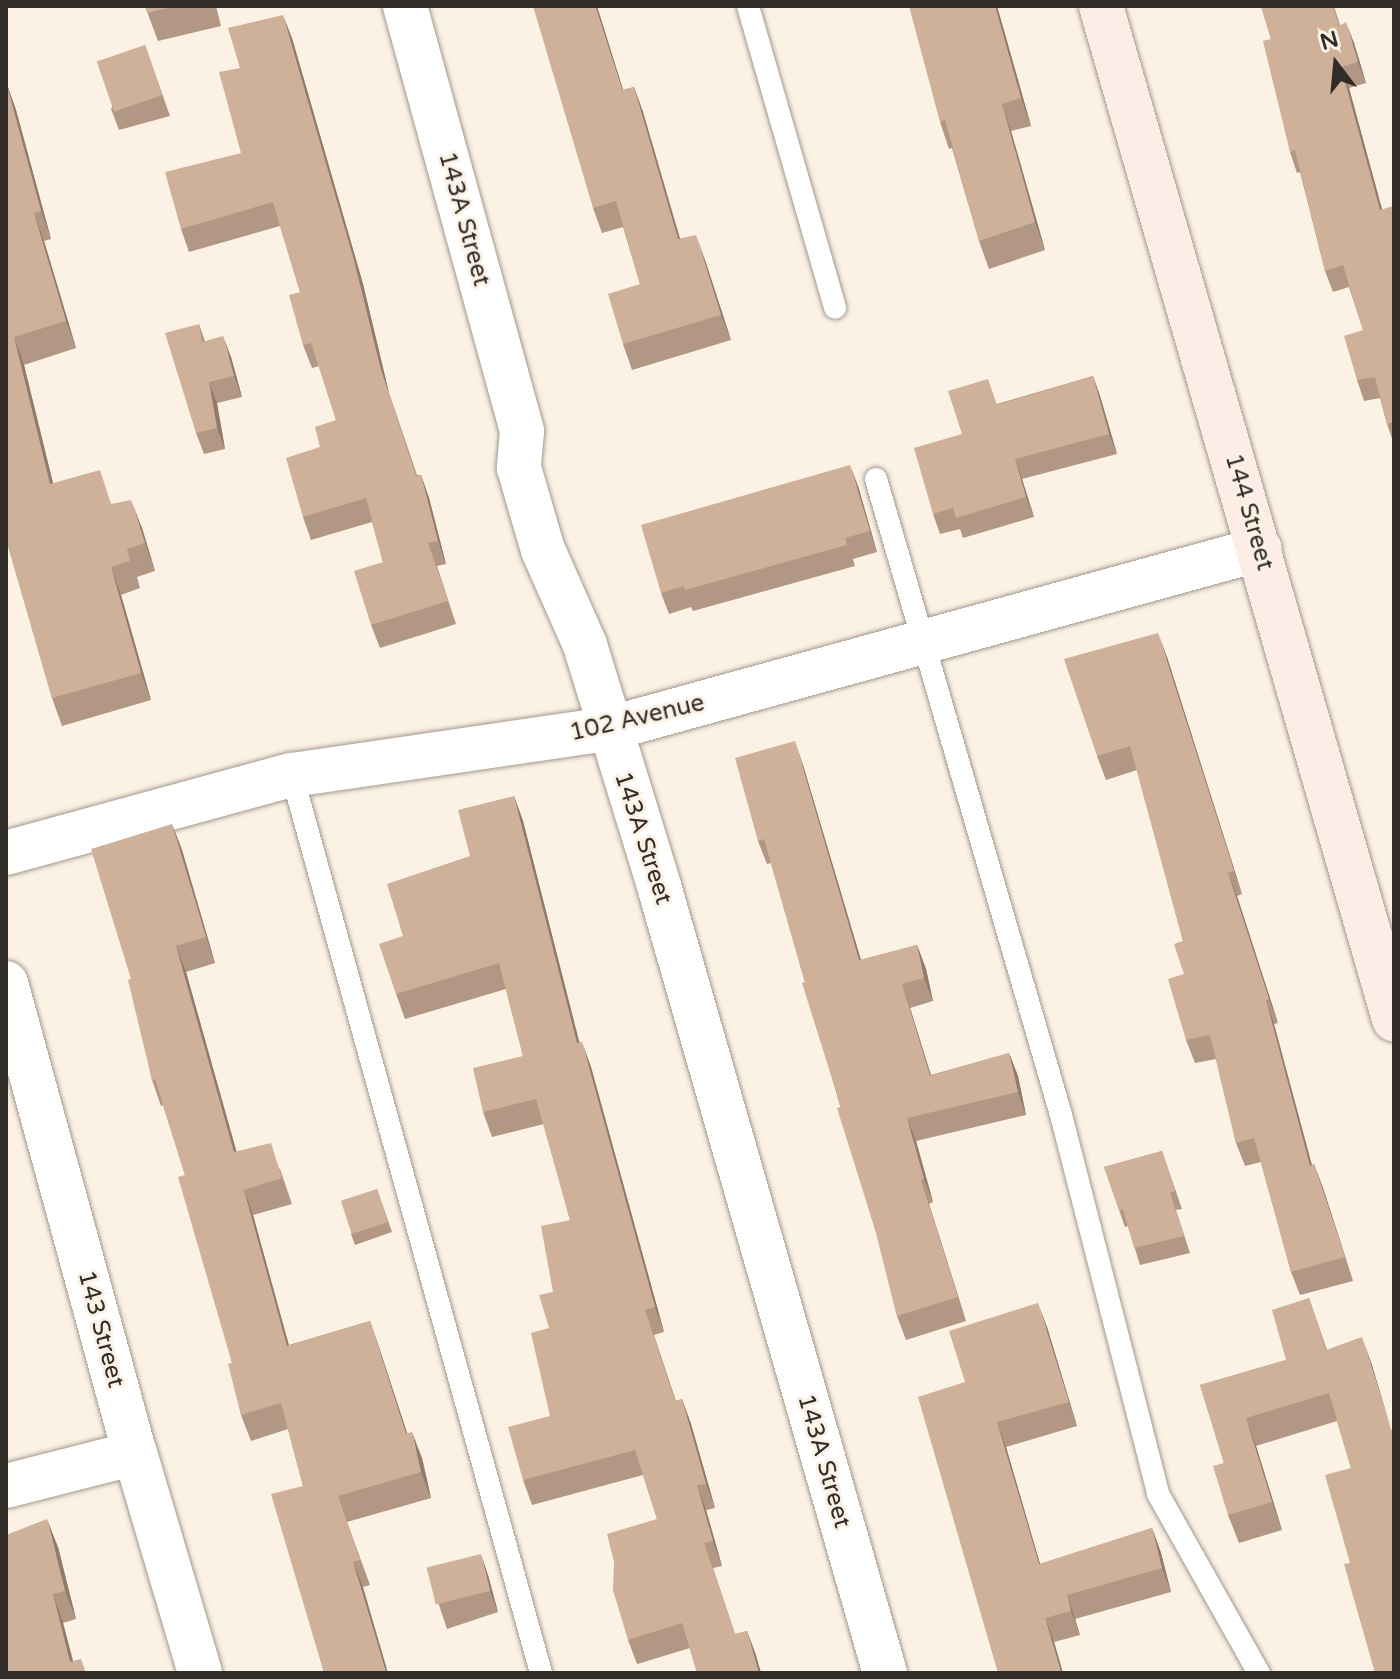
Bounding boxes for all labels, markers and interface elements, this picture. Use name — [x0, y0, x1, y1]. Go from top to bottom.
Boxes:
north arrow — [1296, 24, 1376, 104]
text: N — [1317, 26, 1341, 56]
street label: 143A Street — [432, 149, 496, 289]
street label: 144 Street — [1219, 450, 1279, 574]
street label: 102 Avenue — [567, 689, 707, 747]
street label: 143A Street — [608, 768, 678, 908]
street label: 143 Street — [72, 1267, 130, 1391]
street label: 143A Street — [791, 1391, 857, 1531]

